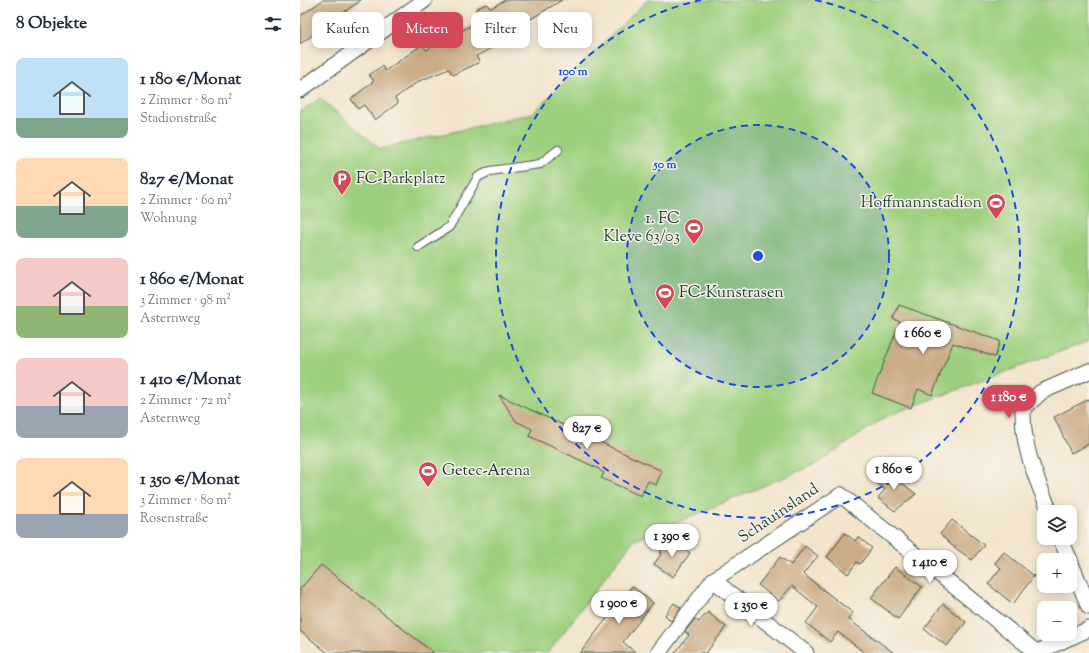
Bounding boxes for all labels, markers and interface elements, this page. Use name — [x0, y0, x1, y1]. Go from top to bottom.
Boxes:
text: 8 Objekte — [16, 12, 87, 36]
chip: Kaufen — [312, 12, 384, 48]
chip: Mieten — [392, 12, 463, 48]
chip: Filter — [471, 12, 530, 48]
chip: Neu — [538, 12, 592, 48]
icon: filters — [262, 13, 284, 35]
text: 100 m — [557, 63, 588, 81]
text: 1 180 €/Monat — [140, 68, 241, 92]
icon: home — [48, 74, 96, 122]
text: 2 Zimmer · 80 m² — [140, 92, 232, 110]
text: Stadionstraße — [140, 110, 217, 128]
text: 50 m — [653, 156, 677, 174]
text: 827 €/Monat — [140, 168, 233, 192]
parking icon: FC-Parkplatz — [331, 168, 353, 196]
place label: FC-Parkplatz — [356, 168, 445, 191]
icon: home — [48, 174, 96, 222]
text: 2 Zimmer · 60 m² — [140, 192, 232, 210]
place label: Hoffmannstadion — [861, 192, 983, 215]
sports icon: Hoffmannstadion — [985, 192, 1007, 220]
place label: 1. FC Kleve 63/03 — [604, 208, 680, 249]
text: Wohnung — [140, 210, 197, 228]
sports icon: 1. FC Kleve 63/03 — [683, 217, 705, 245]
centre of rings — [751, 249, 765, 263]
text: 1 860 €/Monat — [140, 268, 244, 292]
icon: home — [48, 274, 96, 322]
sports icon: FC-Kunstrasen — [654, 282, 676, 310]
place label: FC-Kunstrasen — [679, 282, 784, 305]
text: 3 Zimmer · 98 m² — [140, 292, 231, 310]
text: Asternweg — [140, 310, 200, 328]
pin: 1 660 € — [886, 321, 960, 355]
text: 1 660 € — [904, 325, 942, 343]
text: 1 410 €/Monat — [140, 368, 241, 392]
icon: home — [48, 374, 96, 422]
pin: 1 180 € — [972, 385, 1046, 419]
text: 1 180 € — [991, 389, 1027, 407]
text: 2 Zimmer · 72 m² — [140, 392, 231, 410]
text: Asternweg — [140, 410, 200, 428]
pin: 827 € — [559, 416, 615, 450]
text: 827 € — [572, 420, 602, 438]
pin: 1 860 € — [857, 457, 931, 491]
sports icon: Getec-Arena — [417, 460, 439, 488]
place label: Getec-Arena — [442, 460, 531, 483]
text: 1 860 € — [875, 461, 913, 479]
text: 1 350 €/Monat — [140, 468, 240, 492]
icon: home — [48, 474, 96, 522]
street label: Schauinsland — [734, 478, 824, 550]
text: 3 Zimmer · 80 m² — [140, 492, 231, 510]
map controls — [1037, 505, 1077, 641]
button: layers — [1037, 505, 1077, 545]
text: Rosenstraße — [140, 510, 208, 528]
pin: 1 390 € — [635, 524, 709, 558]
text: 1 390 € — [654, 528, 690, 546]
pin: 1 410 € — [893, 550, 967, 584]
button: + — [1037, 553, 1077, 593]
text: 1 410 € — [912, 554, 948, 572]
pin: 1 900 € — [582, 591, 656, 625]
pin: 1 350 € — [714, 593, 788, 627]
text: 1 900 € — [600, 595, 638, 613]
text: 1 350 € — [734, 597, 768, 615]
button: − — [1037, 601, 1077, 641]

